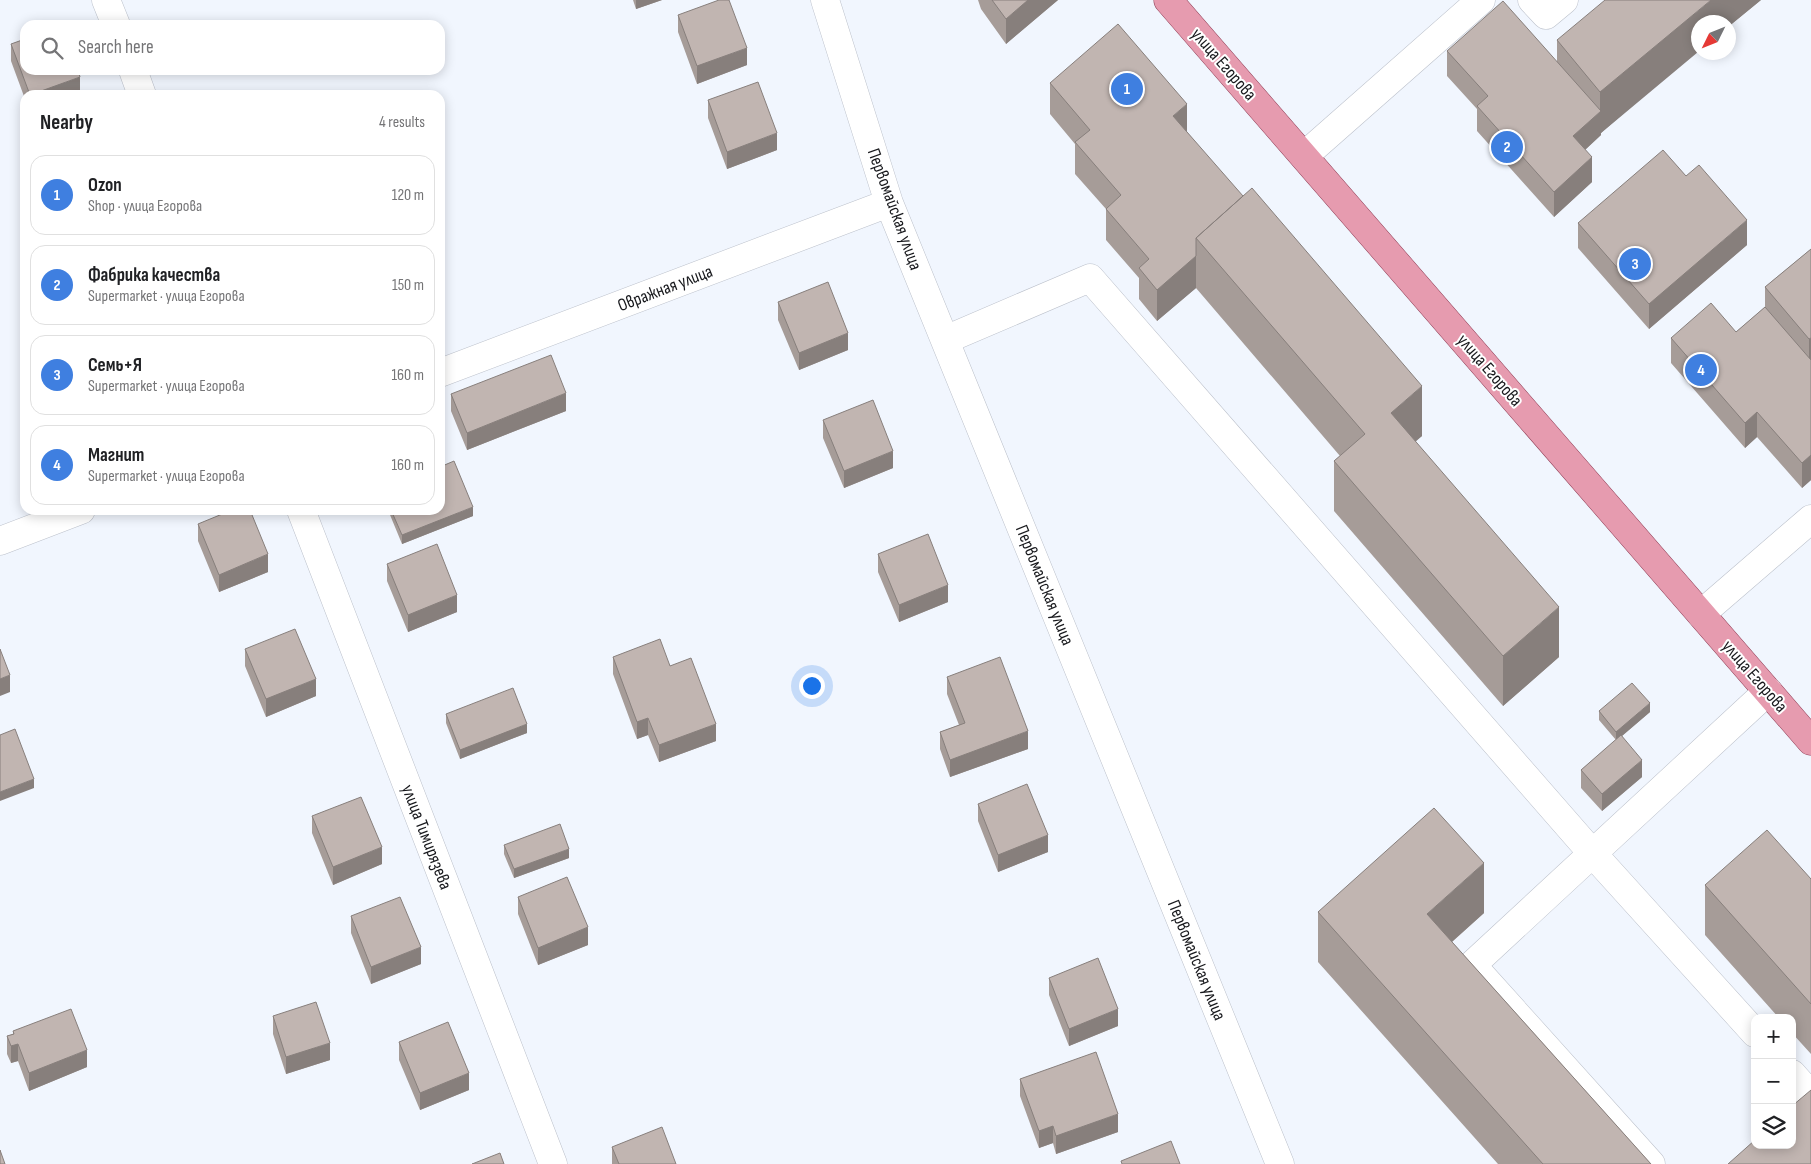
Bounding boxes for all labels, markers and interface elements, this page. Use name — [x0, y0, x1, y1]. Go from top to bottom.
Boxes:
north arrow — [1691, 15, 1736, 60]
search box — [20, 20, 445, 75]
street label: улица Егорова — [1187, 24, 1261, 105]
icon: search — [38, 34, 66, 62]
text: Search here — [78, 36, 154, 59]
pin: 1 — [1111, 70, 1143, 108]
text: Nearby — [40, 110, 93, 135]
text: 4 results — [379, 113, 425, 132]
pin: 2 — [1491, 128, 1523, 166]
street label: Первомайская улица — [863, 145, 926, 273]
text: Ozon — [88, 174, 122, 197]
text: 1 — [54, 186, 60, 205]
text: 120 m — [392, 186, 424, 205]
text: Shop · улица Егорова — [88, 197, 202, 216]
pin: 3 — [1619, 245, 1651, 283]
street label: Овражная улица — [615, 261, 716, 316]
text: Фабрика качества — [88, 264, 220, 287]
text: 2 — [53, 276, 61, 295]
text: 150 m — [392, 276, 424, 295]
text: Supermarket · улица Егорова — [88, 287, 245, 306]
street label: улица Егорова — [1453, 330, 1527, 411]
pin: 4 — [1685, 351, 1717, 389]
text: Семь+Я — [88, 354, 142, 377]
text: 3 — [53, 366, 61, 385]
text: 160 m — [391, 366, 424, 385]
text: Supermarket · улица Егорова — [88, 377, 245, 396]
text: Магнит — [88, 444, 144, 467]
text: 4 — [53, 456, 61, 475]
text: 160 m — [391, 456, 424, 475]
text: Supermarket · улица Егорова — [88, 467, 245, 486]
street label: Первомайская улица — [1011, 522, 1078, 648]
street label: улица Егорова — [1718, 636, 1792, 717]
your location — [799, 673, 825, 699]
street label: улица Тимирязева — [397, 782, 456, 893]
street label: Первомайская улица — [1163, 897, 1230, 1023]
map controls — [1751, 1014, 1796, 1149]
button: + — [1751, 1014, 1796, 1059]
button: − — [1751, 1059, 1796, 1104]
button: layers — [1751, 1104, 1796, 1149]

